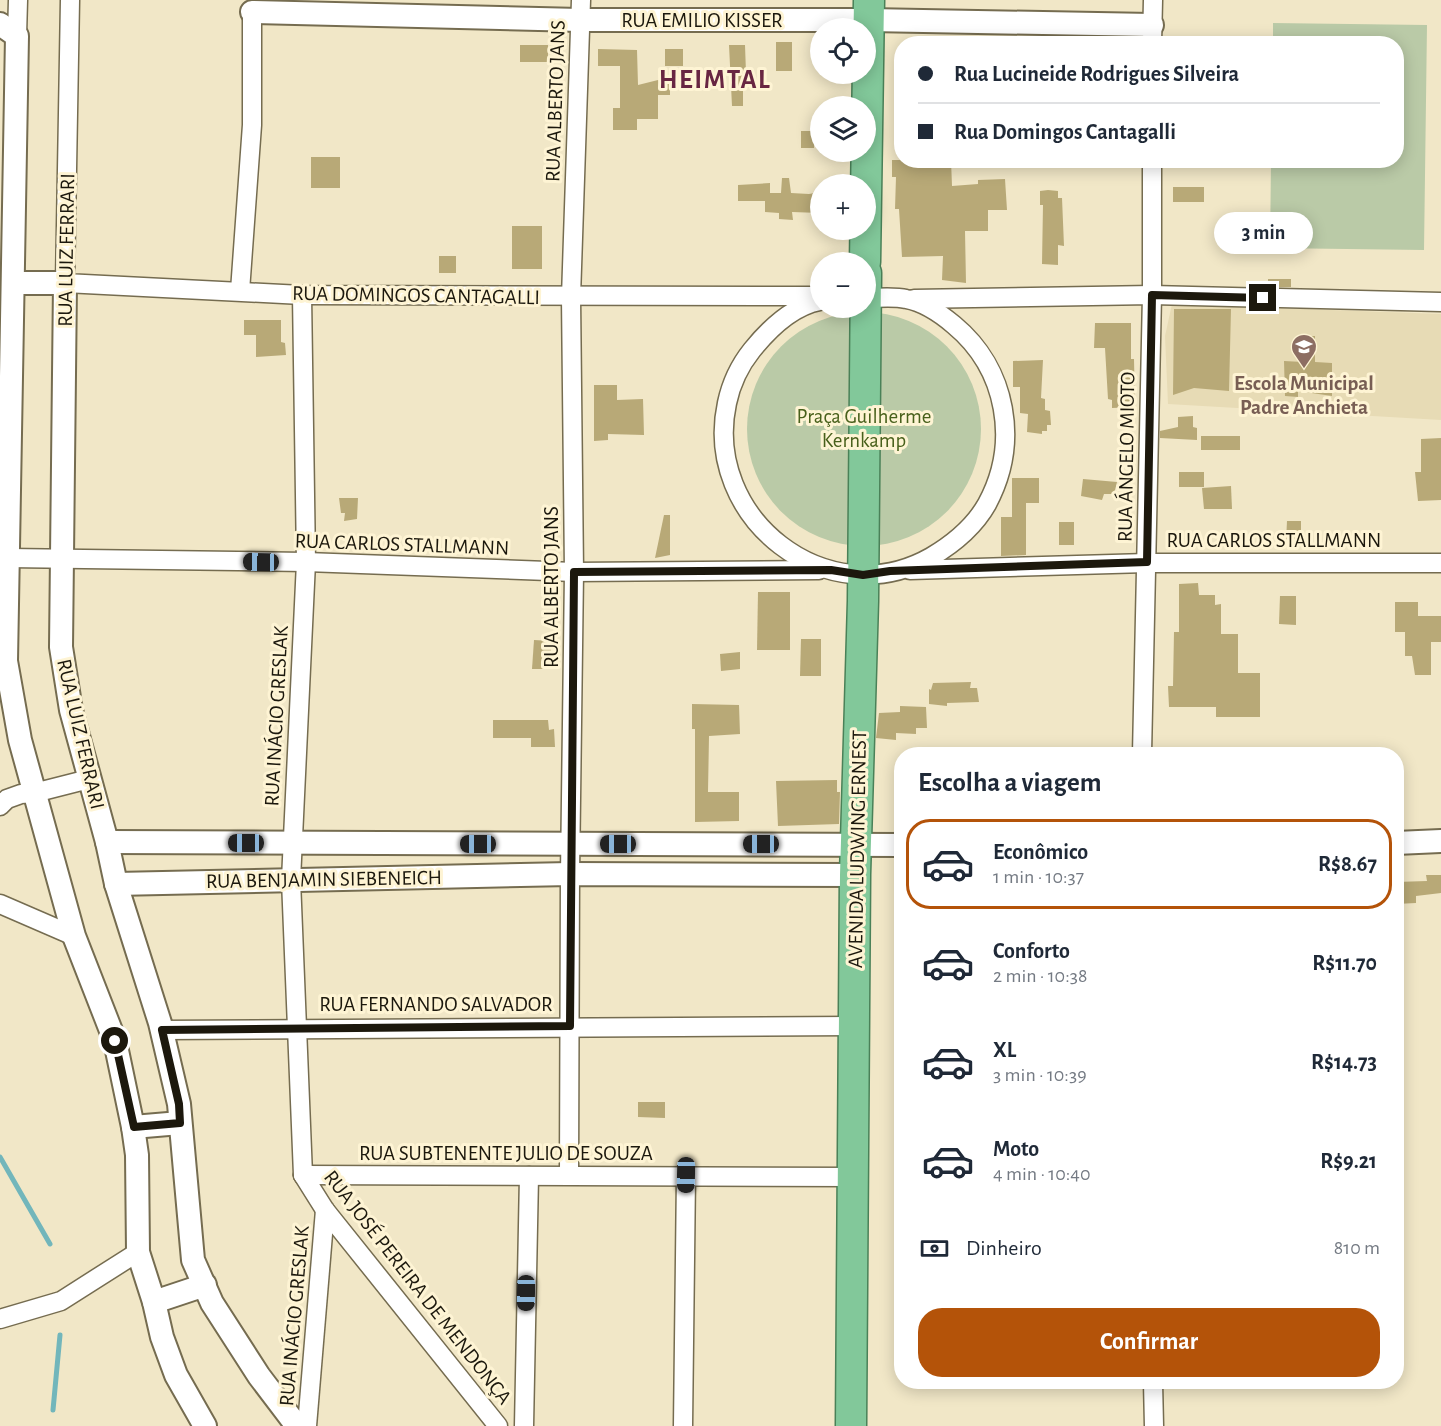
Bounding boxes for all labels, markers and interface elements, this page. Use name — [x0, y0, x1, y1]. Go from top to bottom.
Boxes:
street label: RUA EMILIO KISSER — [621, 10, 783, 31]
map controls — [810, 18, 876, 318]
button: locate — [810, 18, 876, 84]
street label: RUA ALBERTO JANS — [542, 20, 569, 182]
text: Rua Lucineide Rodrigues Silveira — [954, 63, 1239, 85]
district label: HEIMTAL — [659, 66, 771, 93]
button: layers — [810, 96, 876, 162]
text: Rua Domingos Cantagalli — [954, 121, 1176, 143]
street label: RUA LUIZ FERRARI — [55, 173, 78, 327]
button: + — [810, 174, 876, 240]
callout: 3 min — [1214, 211, 1312, 253]
text: 3 min — [1242, 223, 1285, 243]
button: − — [810, 252, 876, 318]
street label: RUA DOMINGOS CANTAGALLI — [292, 283, 540, 308]
route end — [1249, 284, 1276, 311]
school or university icon: Escola Municipal Padre Anchieta — [1289, 332, 1319, 370]
street label: RUA ÁNGELO MIOTO — [1113, 372, 1138, 542]
place label: Escola Municipal Padre Anchieta — [1234, 373, 1374, 418]
park label: Praça Guilherme Kernkamp — [797, 406, 931, 451]
street label: RUA ALBERTO JANS — [541, 506, 562, 668]
street label: RUA CARLOS STALLMANN — [294, 530, 510, 559]
street label: RUA CARLOS STALLMANN — [1167, 530, 1381, 551]
car — [243, 553, 279, 571]
street label: RUA INÁCIO GRESLAK — [259, 624, 292, 807]
street label: RUA LUIZ FERRARI — [53, 657, 108, 811]
street label: AVENIDA LUDWING ERNEST — [845, 730, 870, 968]
text: Escolha a viagem — [918, 769, 1101, 796]
car — [228, 834, 264, 852]
car — [460, 835, 496, 853]
car — [600, 835, 636, 853]
car — [743, 835, 779, 853]
icon: car — [921, 837, 975, 891]
text: Econômico — [993, 841, 1088, 863]
text: R$8.67 — [1318, 853, 1377, 875]
street label: RUA BENJAMIN SIEBENEICH — [206, 867, 442, 892]
text: 1 min · 10:37 — [993, 867, 1084, 887]
icon: car — [921, 936, 975, 990]
text: Conforto — [993, 940, 1070, 962]
text: R$11.70 — [1312, 952, 1377, 974]
text: 2 min · 10:38 — [993, 966, 1087, 986]
street label: RUA FERNANDO SALVADOR — [319, 994, 553, 1015]
route start — [101, 1027, 128, 1054]
icon: car — [921, 1035, 975, 1089]
text: XL — [993, 1039, 1016, 1061]
text: R$14.73 — [1311, 1051, 1377, 1073]
text: 3 min · 10:39 — [993, 1065, 1087, 1085]
icon: car — [921, 1134, 975, 1188]
text: Moto — [993, 1138, 1039, 1160]
street label: RUA SUBTENENTE JULIO DE SOUZA — [359, 1143, 653, 1164]
text: R$9.21 — [1320, 1150, 1377, 1172]
car — [677, 1157, 695, 1193]
text: 4 min · 10:40 — [993, 1164, 1090, 1184]
street label: RUA JOSÉ PEREIRA DE MENDONÇA — [320, 1165, 517, 1408]
street label: RUA INÁCIO GRESLAK — [274, 1224, 313, 1407]
icon: cash — [918, 1232, 951, 1265]
text: Dinheiro — [966, 1237, 1042, 1259]
text: 810 m — [1334, 1238, 1380, 1258]
car — [517, 1275, 535, 1311]
button: Confirmar — [918, 1308, 1380, 1377]

